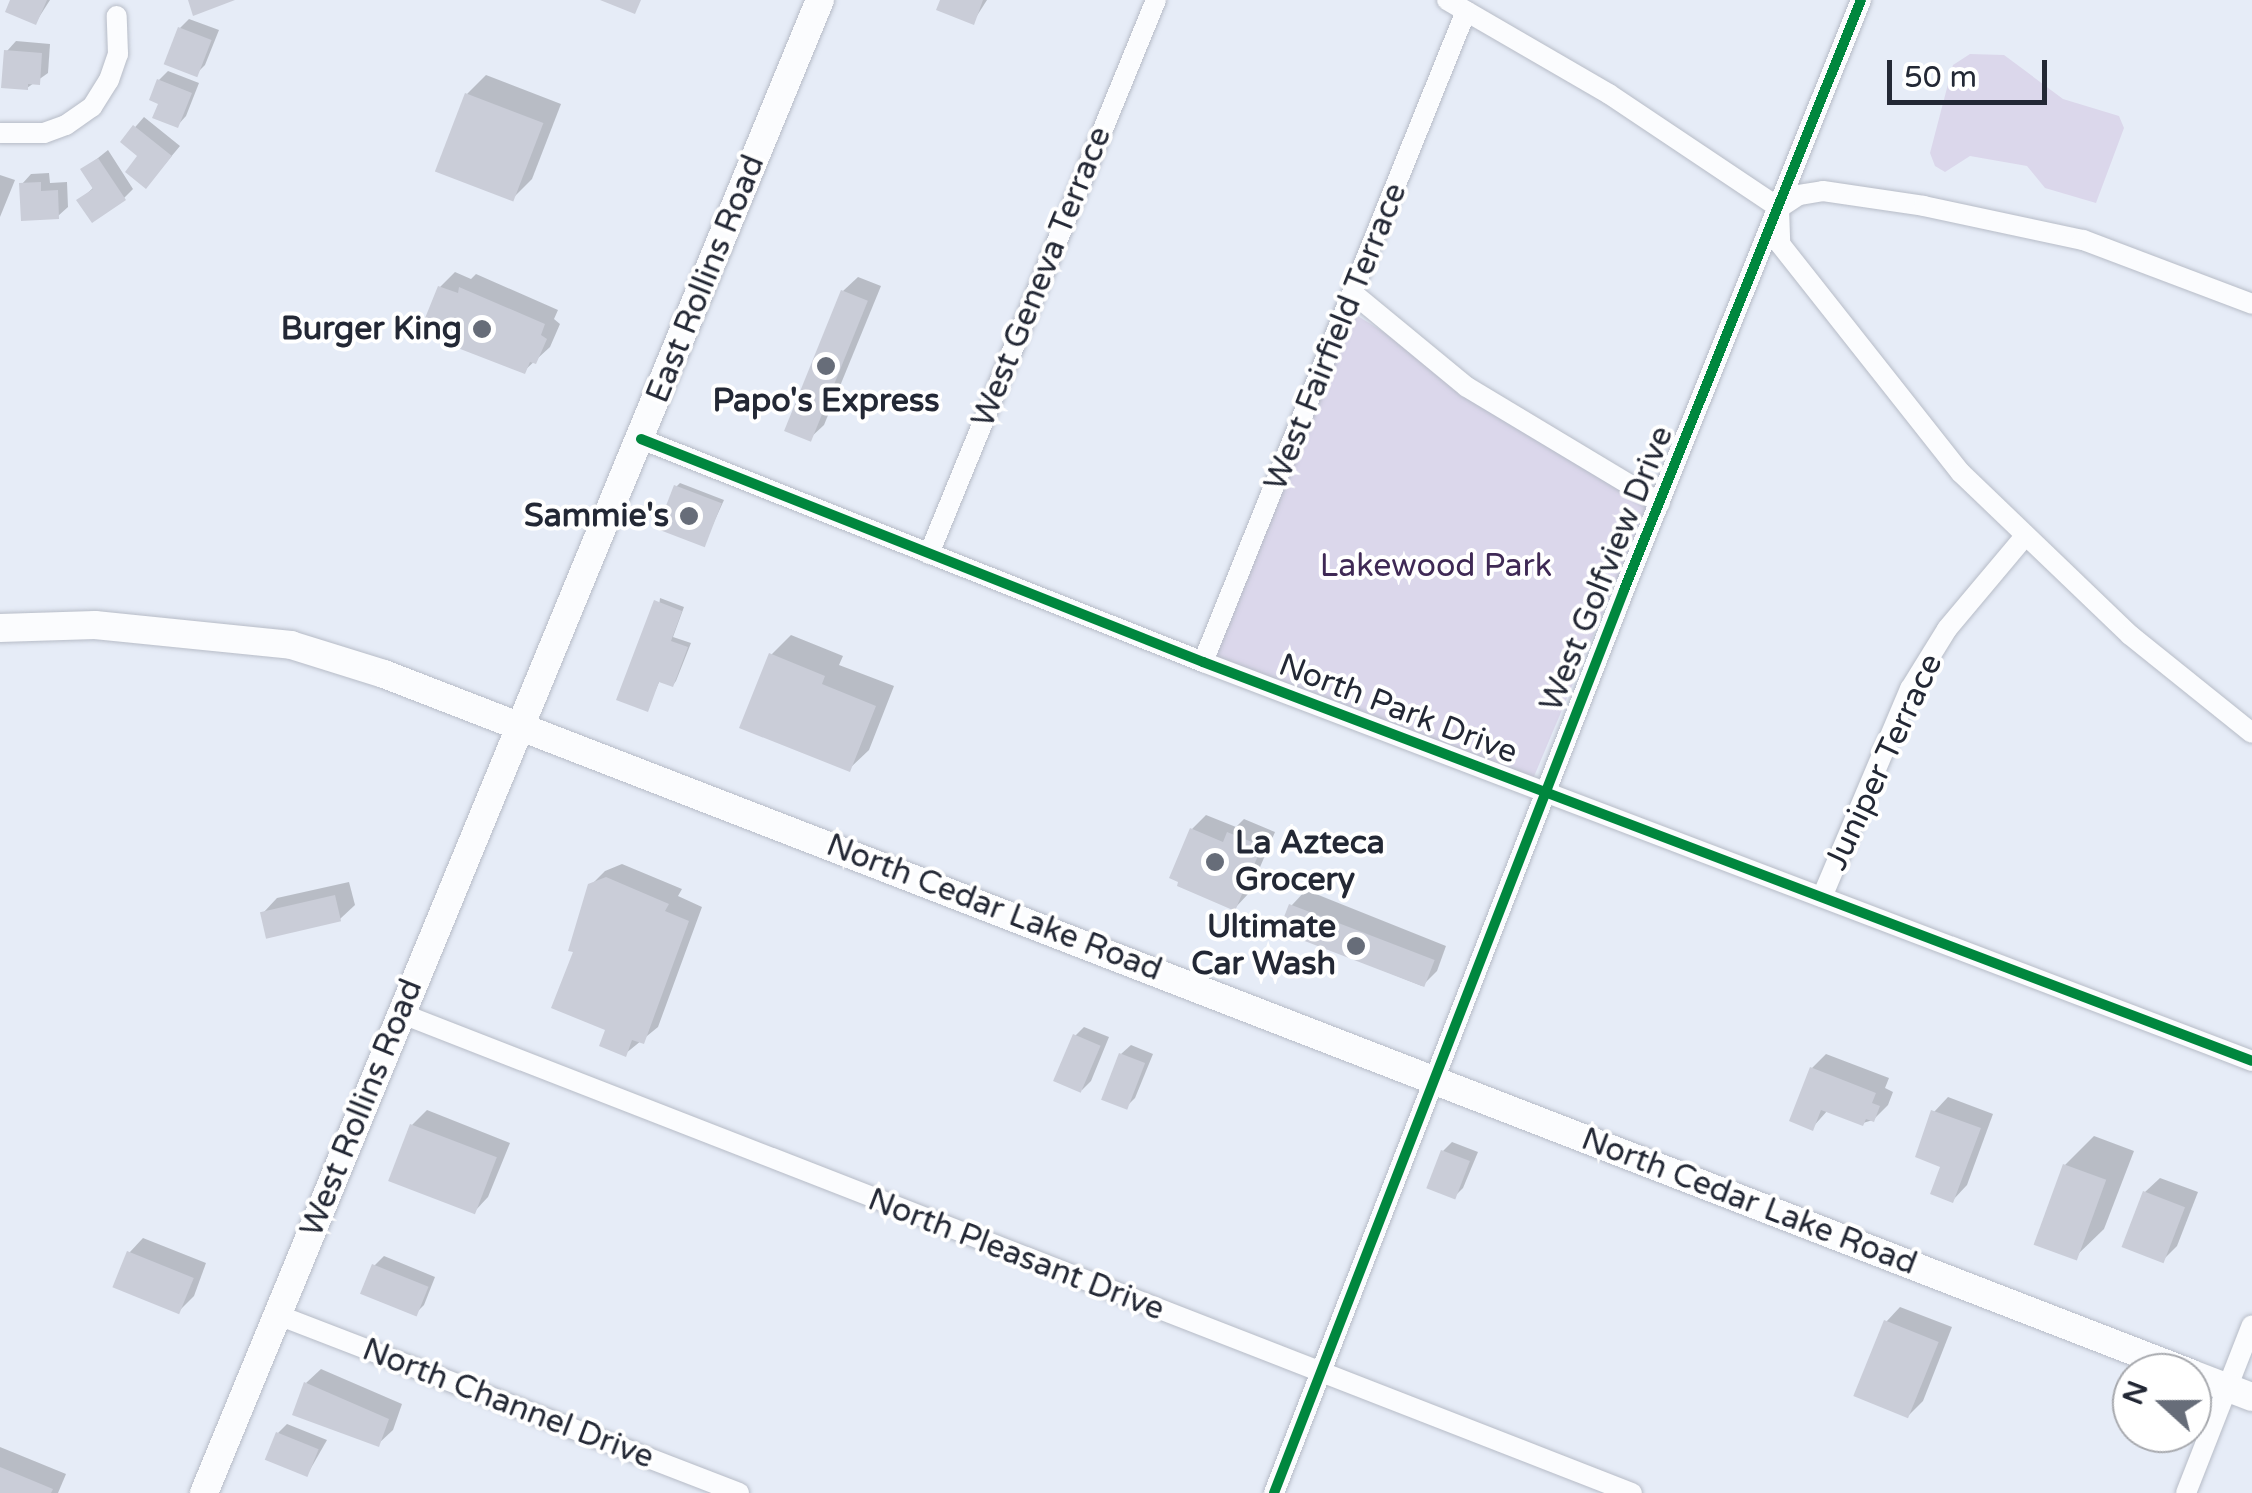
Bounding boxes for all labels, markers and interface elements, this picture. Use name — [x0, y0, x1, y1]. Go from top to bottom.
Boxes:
scale bar — [1892, 40, 2052, 102]
text: 50 m — [1904, 59, 1977, 96]
street label: West Geneva Terrace — [964, 121, 1120, 433]
street label: East Rollins Road — [639, 150, 773, 408]
street label: West Fairfield Terrace — [1257, 178, 1415, 496]
place label: Burger King — [281, 310, 462, 348]
marker: Burger King — [471, 318, 493, 340]
marker: Papo's Express — [815, 355, 837, 377]
place label: Papo's Express — [712, 382, 940, 420]
street label: West Golfview Drive — [1532, 421, 1682, 717]
place label: Sammie's — [524, 497, 669, 535]
marker: Sammie's — [678, 505, 700, 527]
park label: Lakewood Park — [1320, 547, 1552, 585]
street label: North Park Drive — [1273, 646, 1523, 772]
street label: Juniper Terrace — [1817, 648, 1951, 876]
place label: La Azteca Grocery — [1235, 825, 1385, 900]
street label: North Cedar Lake Road — [821, 826, 1167, 990]
marker: La Azteca Grocery — [1204, 851, 1226, 873]
place label: Ultimate Car Wash — [1191, 909, 1336, 984]
marker: Ultimate Car Wash — [1345, 935, 1367, 957]
street label: West Rollins Road — [293, 974, 431, 1242]
street label: North Cedar Lake Road — [1576, 1120, 1922, 1284]
street label: North Pleasant Drive — [862, 1181, 1170, 1329]
street label: North Channel Drive — [357, 1331, 659, 1477]
north arrow — [2112, 1353, 2212, 1453]
text: N — [2116, 1376, 2156, 1410]

